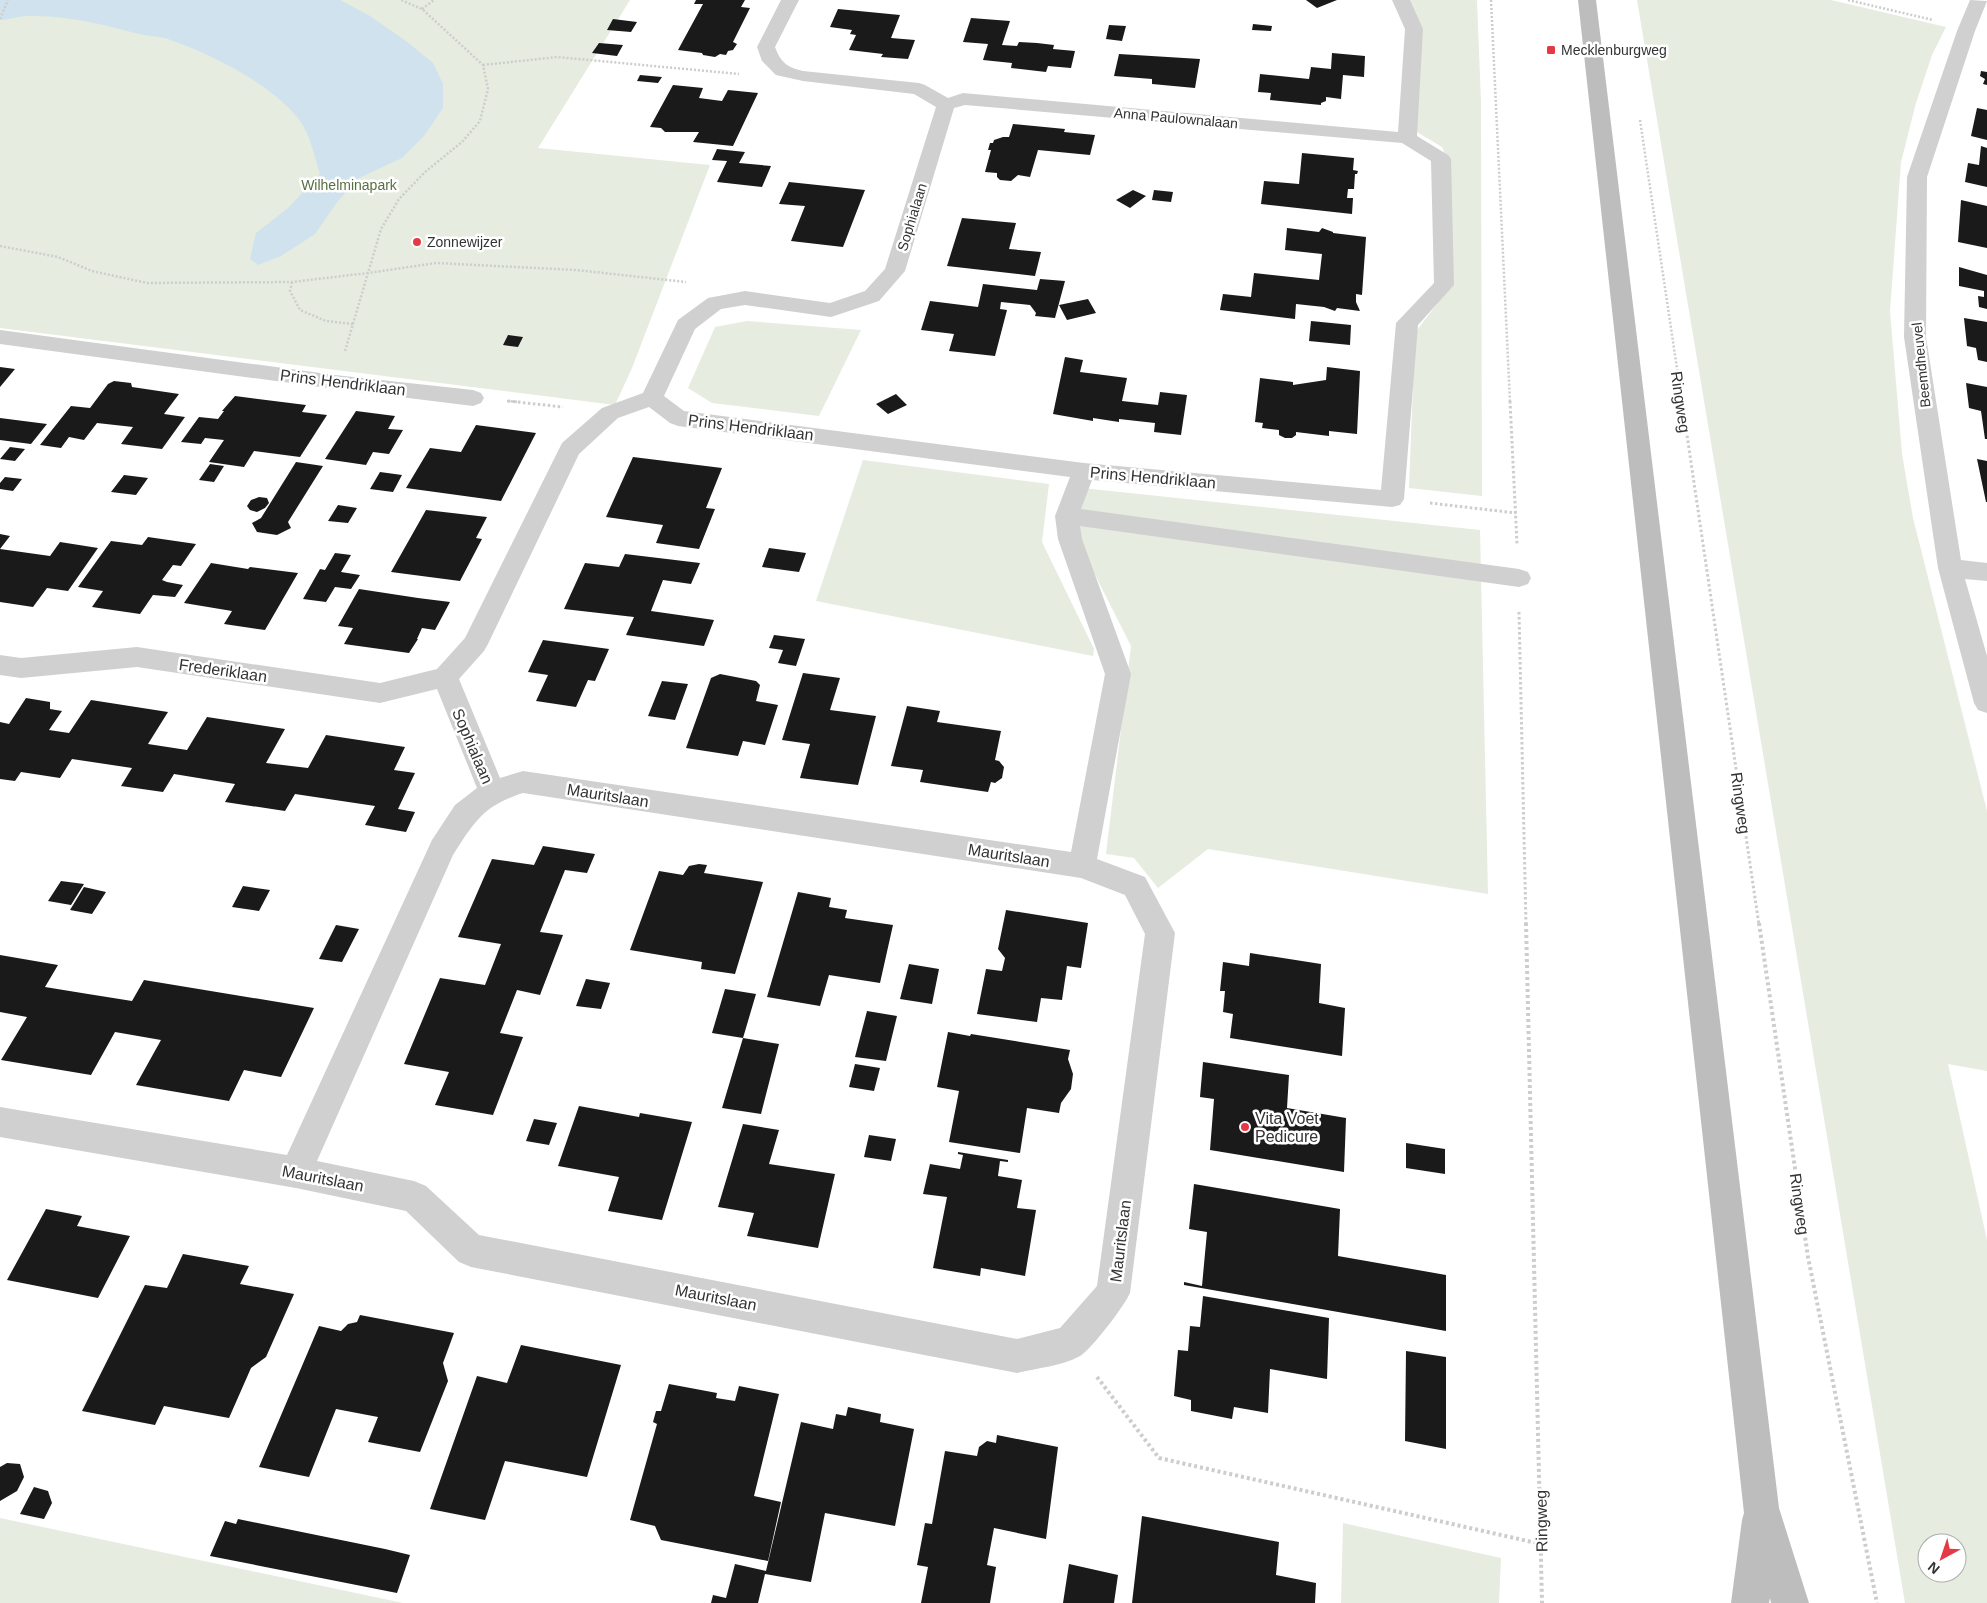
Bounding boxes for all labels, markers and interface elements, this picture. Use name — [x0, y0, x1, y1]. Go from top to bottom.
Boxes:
place label: Mecklenburgweg — [1561, 42, 1667, 58]
marker: Mecklenburgweg — [1545, 44, 1557, 56]
street label: Anna Paulownalaan — [1113, 105, 1239, 131]
park label: Wilhelminapark — [301, 177, 398, 193]
street label: Sophialaan — [894, 181, 930, 253]
place label: Zonnewijzer — [427, 234, 503, 250]
marker: Zonnewijzer — [411, 236, 423, 248]
street label: Beemdheuvel — [1909, 322, 1933, 408]
street label: Prins Hendriklaan — [279, 366, 407, 399]
street label: Ringweg — [1668, 370, 1693, 434]
street label: Prins Hendriklaan — [687, 411, 815, 444]
street label: Prins Hendriklaan — [1089, 464, 1217, 491]
street label: Frederiklaan — [178, 656, 268, 685]
street label: Sophialaan — [449, 706, 496, 786]
street label: Ringweg — [1728, 771, 1753, 835]
street label: Mauritslaan — [566, 781, 650, 810]
street label: Mauritslaan — [967, 841, 1051, 870]
place label: Vita Voet Pedicure — [1255, 1110, 1319, 1145]
marker: Vita Voet Pedicure — [1239, 1121, 1251, 1133]
street label: Mauritslaan — [281, 1162, 365, 1195]
street label: Ringweg — [1787, 1172, 1812, 1236]
street label: Mauritslaan — [1107, 1199, 1134, 1283]
street label: Mauritslaan — [674, 1281, 758, 1314]
street label: Ringweg — [1532, 1490, 1551, 1552]
north arrow — [1917, 1533, 1967, 1583]
text: N — [1925, 1559, 1943, 1577]

